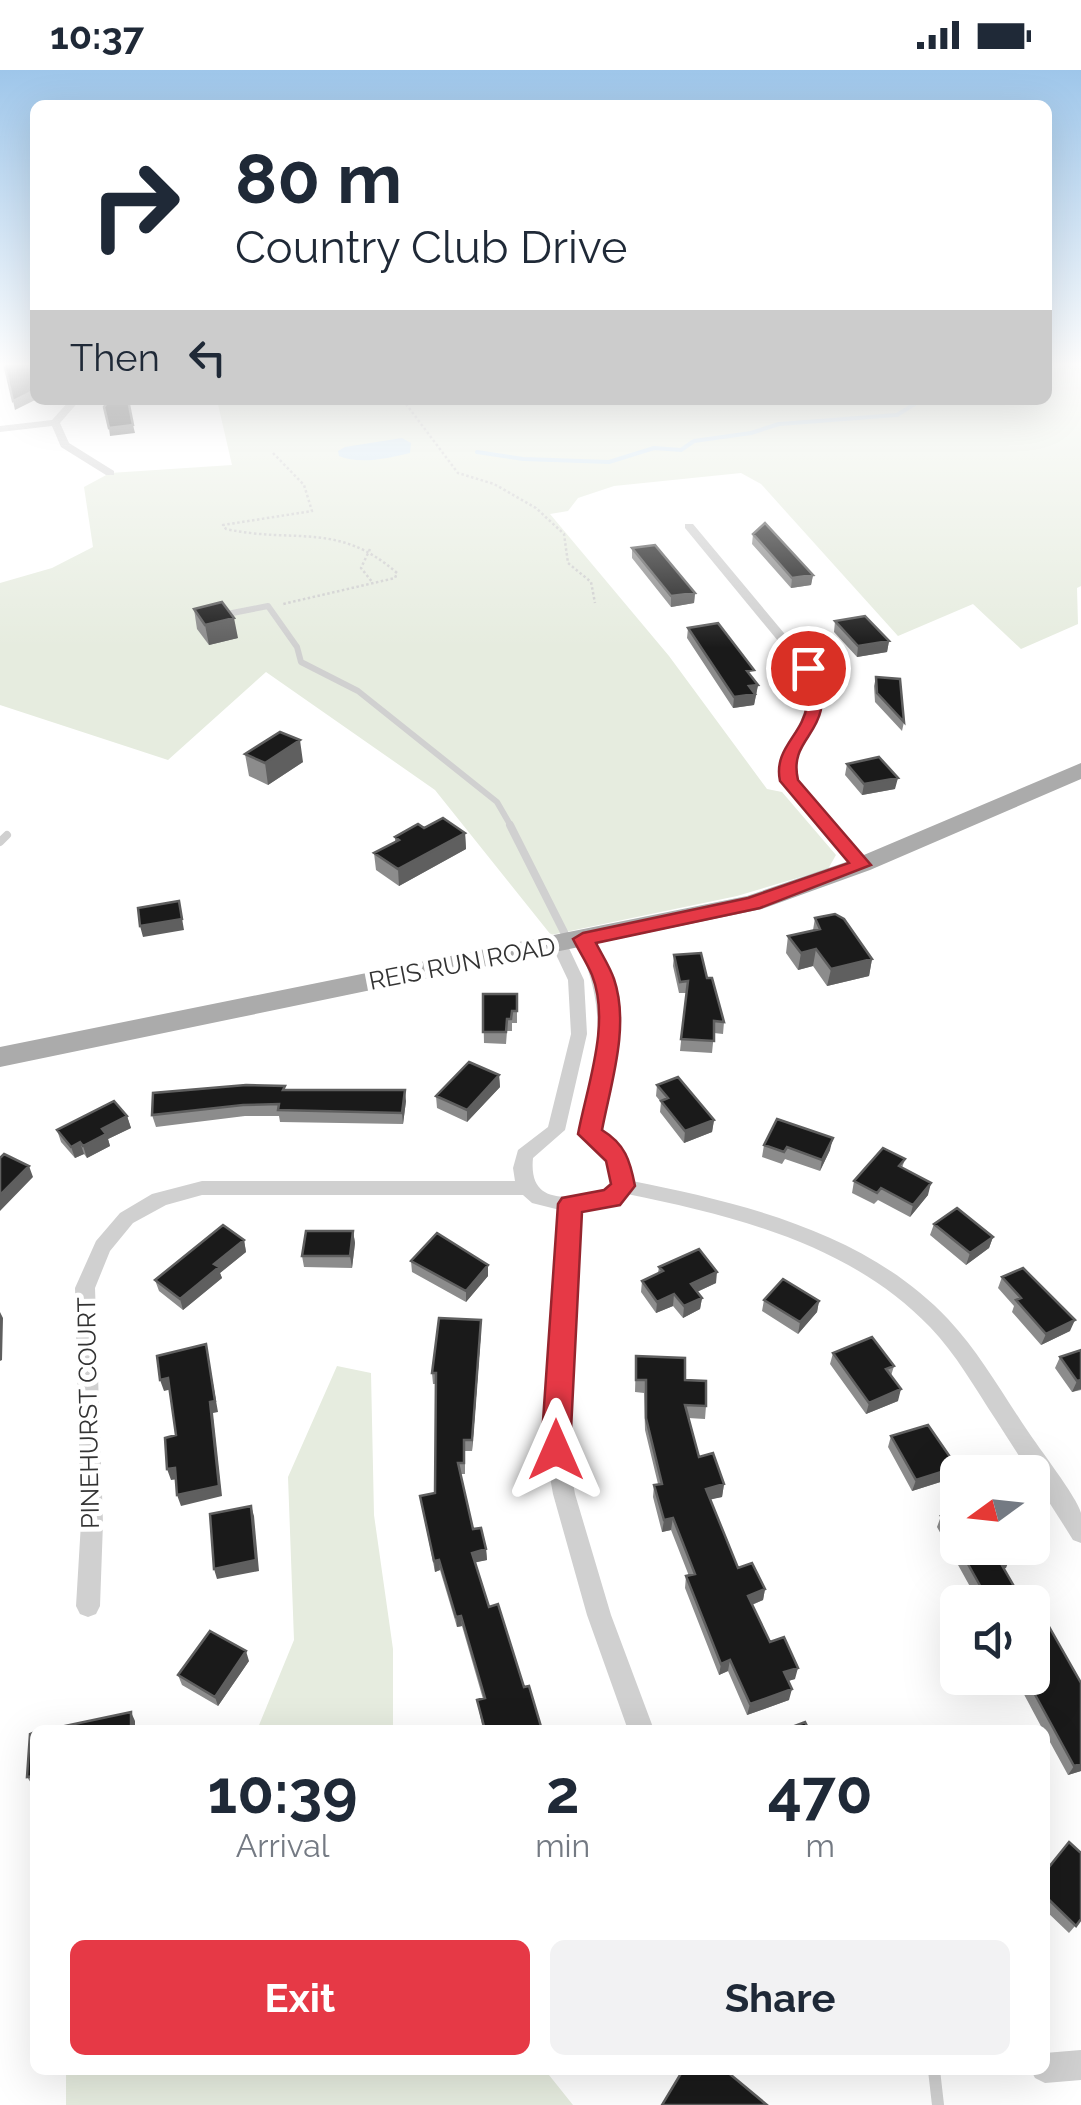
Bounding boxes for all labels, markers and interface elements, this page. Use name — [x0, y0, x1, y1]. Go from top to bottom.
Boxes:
text: 10:37 — [50, 13, 144, 58]
text: 80 m — [235, 137, 402, 219]
icon: right — [70, 140, 200, 270]
text: Country Club Drive — [235, 221, 627, 274]
icon: left — [180, 330, 235, 385]
text: Then — [70, 335, 160, 380]
pin — [766, 626, 851, 711]
icon: arrive — [781, 641, 836, 696]
street label: REIS RUN ROAD — [366, 930, 558, 996]
street label: PINEHURST COURT — [71, 1297, 105, 1529]
position arrow — [504, 1398, 608, 1502]
north arrow — [940, 1455, 1050, 1565]
map controls — [940, 1455, 1050, 1695]
button: sound — [940, 1585, 1050, 1695]
text: 10:39 — [208, 1757, 358, 1827]
text: 2 — [546, 1757, 580, 1827]
text: 470 — [768, 1757, 872, 1827]
text: Arrival — [236, 1827, 330, 1864]
text: min — [535, 1827, 590, 1864]
text: m — [805, 1827, 835, 1864]
button: Exit — [70, 1940, 530, 2055]
button: Share — [550, 1940, 1010, 2055]

